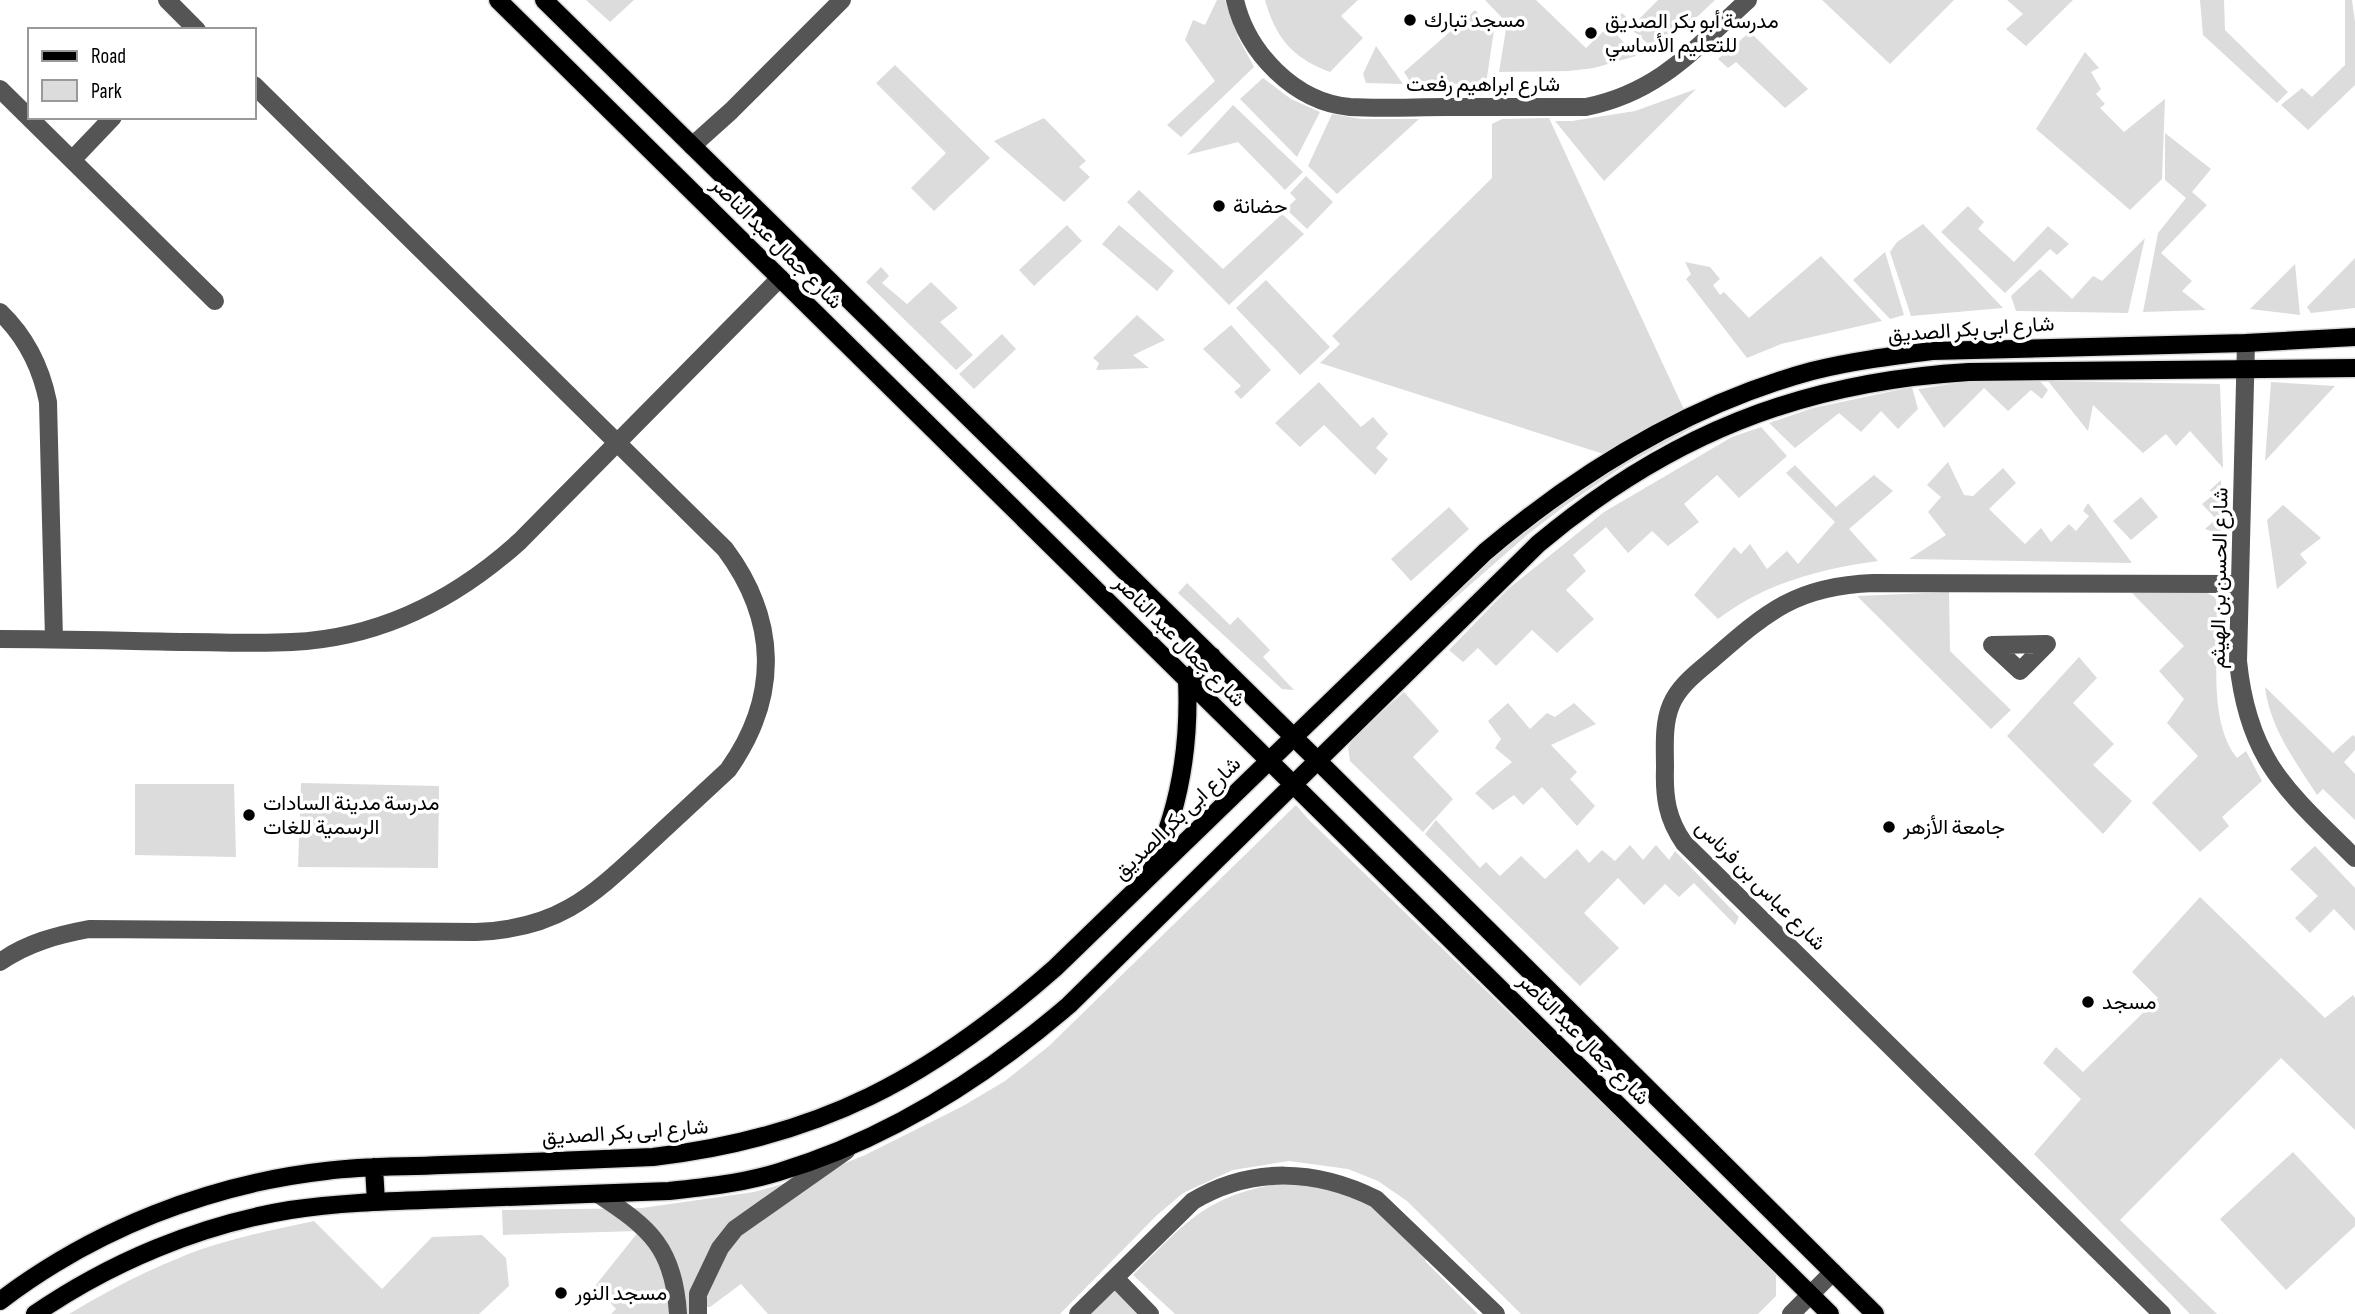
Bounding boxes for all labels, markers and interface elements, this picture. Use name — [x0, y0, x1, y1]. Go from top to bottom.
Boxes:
place label: مسجد تبارك — [1424, 8, 1525, 33]
place label: مدرسة أبو بكر الصديق للتعليم الأساسي — [1605, 9, 1779, 62]
marker: مسجد تبارك — [1402, 12, 1418, 28]
marker: مدرسة أبو بكر الصديق للتعليم الأساسي — [1583, 25, 1599, 41]
legend — [28, 28, 256, 119]
text: Road — [91, 44, 126, 69]
street label: شارع ابراهيم رفعت — [1406, 72, 1560, 98]
text: Park — [91, 79, 122, 104]
street label: شارع جمال عبد الناصر — [704, 172, 848, 315]
place label: حضانة — [1233, 194, 1288, 219]
marker: حضانة — [1211, 198, 1227, 214]
street label: شارع ابى بكر الصديق — [1887, 311, 2055, 349]
street label: شارع الحسن بن الهيثم — [2205, 487, 2235, 669]
street label: شارع جمال عبد الناصر — [1107, 570, 1251, 713]
street label: شارع ابى بكر الصديق — [1109, 751, 1247, 886]
place label: مدرسة مدينة السادات الرسمية للغات — [263, 791, 439, 840]
marker: مدرسة مدينة السادات الرسمية للغات — [241, 807, 257, 823]
street label: شارع عباس بن فرناس — [1689, 815, 1831, 957]
place label: جامعة الأزهر — [1902, 815, 2005, 840]
marker: جامعة الأزهر — [1881, 819, 1897, 835]
street label: شارع جمال عبد الناصر — [1511, 968, 1655, 1111]
place label: مسجد — [2102, 990, 2156, 1015]
marker: مسجد — [2080, 994, 2096, 1010]
street label: شارع ابى بكر الصديق — [541, 1114, 709, 1152]
place label: مسجد النور — [574, 1281, 667, 1306]
marker: مسجد النور — [553, 1285, 569, 1301]

